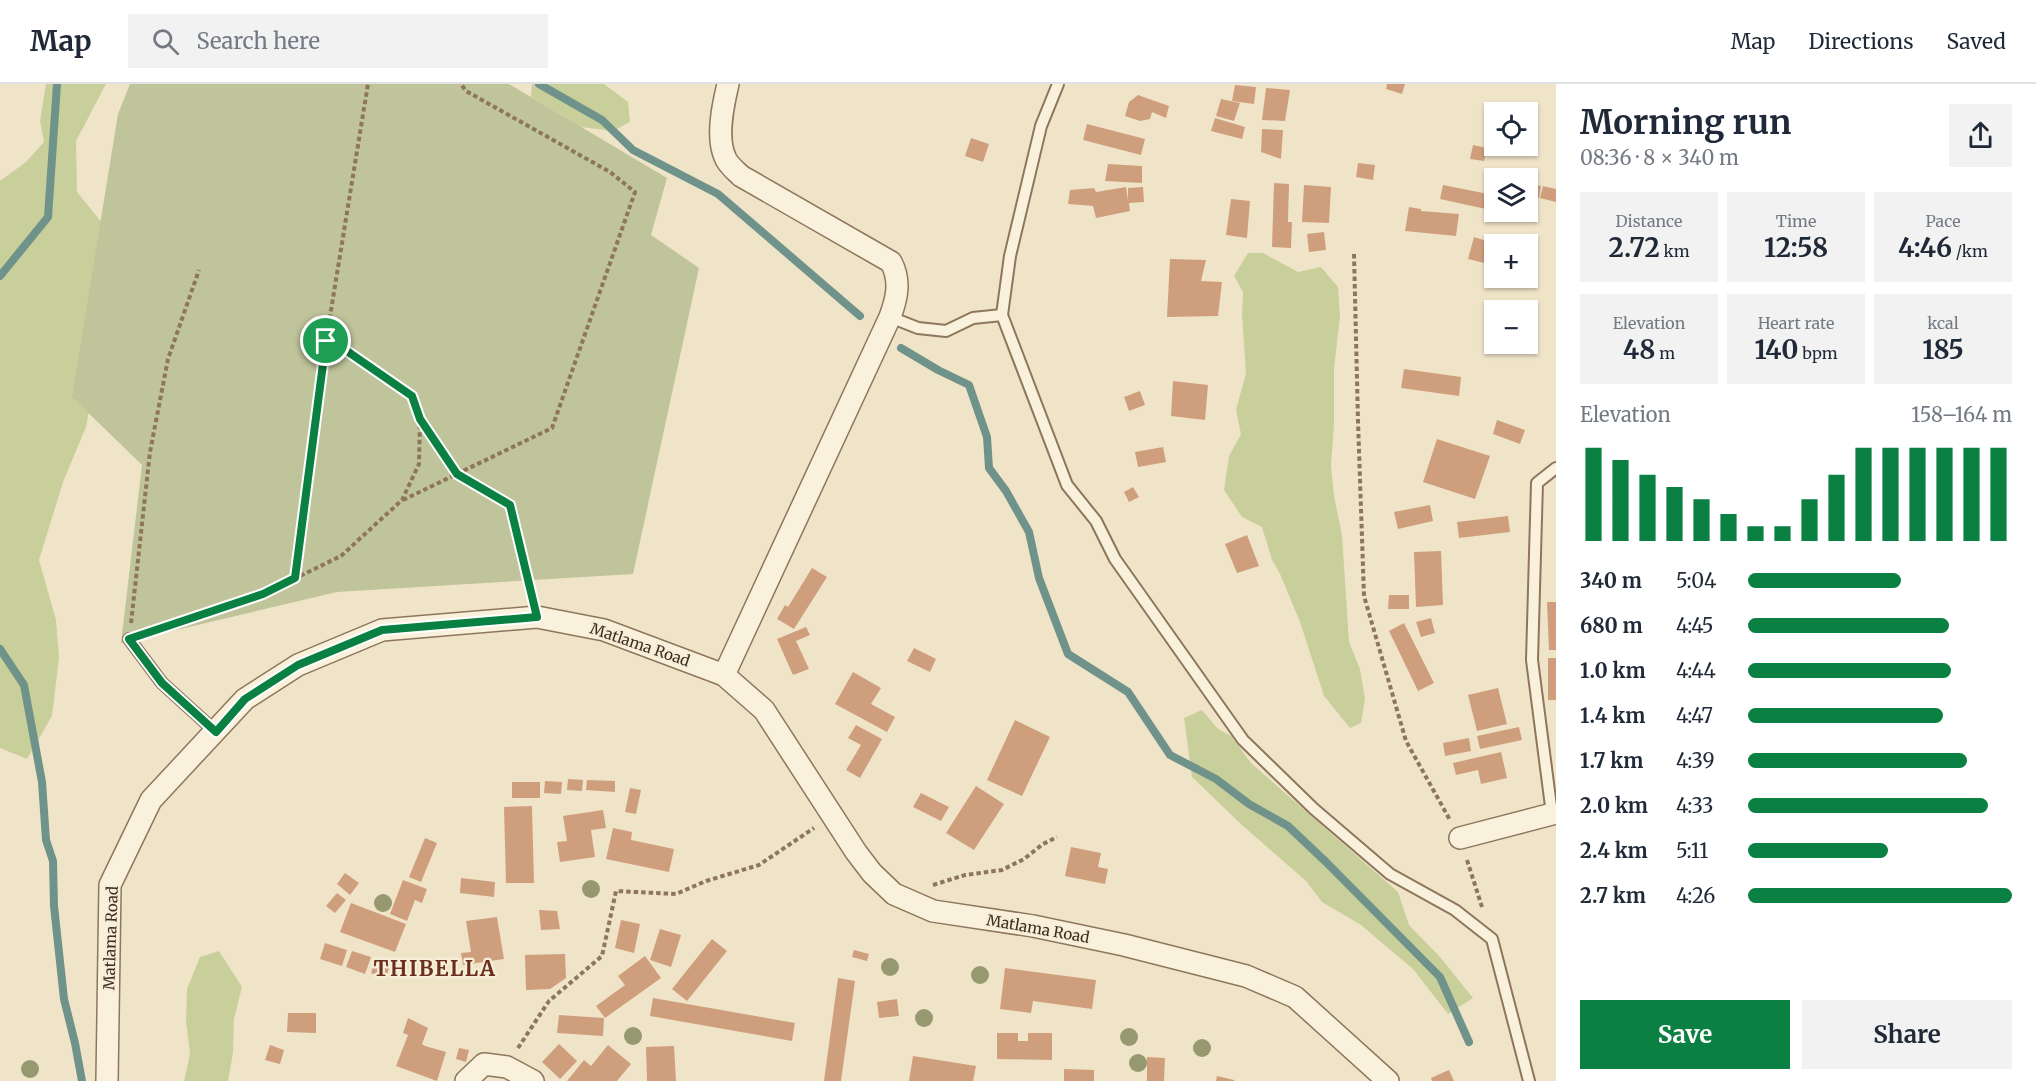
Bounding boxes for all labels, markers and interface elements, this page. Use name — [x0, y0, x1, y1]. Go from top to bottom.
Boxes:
search box — [128, 14, 548, 68]
text: Map — [30, 23, 92, 59]
icon: search — [149, 25, 182, 58]
text: Search here — [197, 27, 320, 55]
text: Map — [1731, 28, 1775, 55]
text: Directions — [1808, 28, 1913, 55]
text: Saved — [1946, 28, 2006, 55]
map controls — [1484, 102, 1538, 354]
button: locate — [1484, 102, 1538, 156]
text: Morning run — [1580, 102, 1791, 143]
button: share — [1949, 104, 2012, 167]
text: 08:36 · 8 × 340 m — [1580, 145, 1739, 170]
button: layers — [1484, 168, 1538, 222]
text: Distance — [1616, 211, 1682, 231]
text: Time — [1776, 211, 1816, 231]
text: Pace — [1926, 211, 1961, 231]
text: 2.72 — [1608, 231, 1660, 264]
text: 12:58 — [1764, 231, 1828, 264]
text: 4:46 — [1898, 231, 1952, 264]
button: + — [1484, 234, 1538, 288]
text: km — [1660, 241, 1690, 261]
text: /km — [1952, 241, 1988, 261]
button: − — [1484, 300, 1538, 354]
text: Elevation — [1613, 313, 1685, 333]
text: Heart rate — [1758, 313, 1834, 333]
text: kcal — [1927, 313, 1959, 333]
pin — [300, 315, 351, 366]
icon: arrive — [309, 324, 342, 357]
text: 48 — [1623, 333, 1655, 366]
text: 140 — [1754, 333, 1798, 366]
text: 185 — [1922, 333, 1964, 366]
text: m — [1655, 343, 1675, 363]
text: bpm — [1798, 343, 1838, 363]
text: Elevation — [1580, 402, 1671, 427]
text: 158–164 m — [1911, 402, 2012, 427]
text: 340 m — [1580, 568, 1642, 593]
text: 5:04 — [1676, 568, 1716, 593]
text: 680 m — [1580, 613, 1643, 638]
text: 4:45 — [1676, 613, 1714, 638]
street label: Matlama Road — [588, 619, 693, 670]
text: 1.0 km — [1580, 658, 1646, 683]
text: 4:44 — [1676, 658, 1716, 683]
text: 1.4 km — [1580, 703, 1645, 728]
text: 4:47 — [1676, 703, 1713, 728]
text: 1.7 km — [1580, 748, 1643, 773]
text: 4:39 — [1676, 748, 1715, 773]
text: 2.0 km — [1580, 793, 1648, 818]
text: 4:33 — [1676, 793, 1714, 818]
text: 2.4 km — [1580, 838, 1648, 863]
text: 5:11 — [1676, 838, 1708, 863]
text: 2.7 km — [1580, 883, 1646, 908]
text: 4:26 — [1676, 883, 1715, 908]
street label: Matlama Road — [99, 886, 122, 990]
street label: Matlama Road — [985, 910, 1091, 947]
district label: THIBELLA — [374, 955, 496, 982]
button: Save — [1580, 1000, 1790, 1069]
button: Share — [1802, 1000, 2012, 1069]

